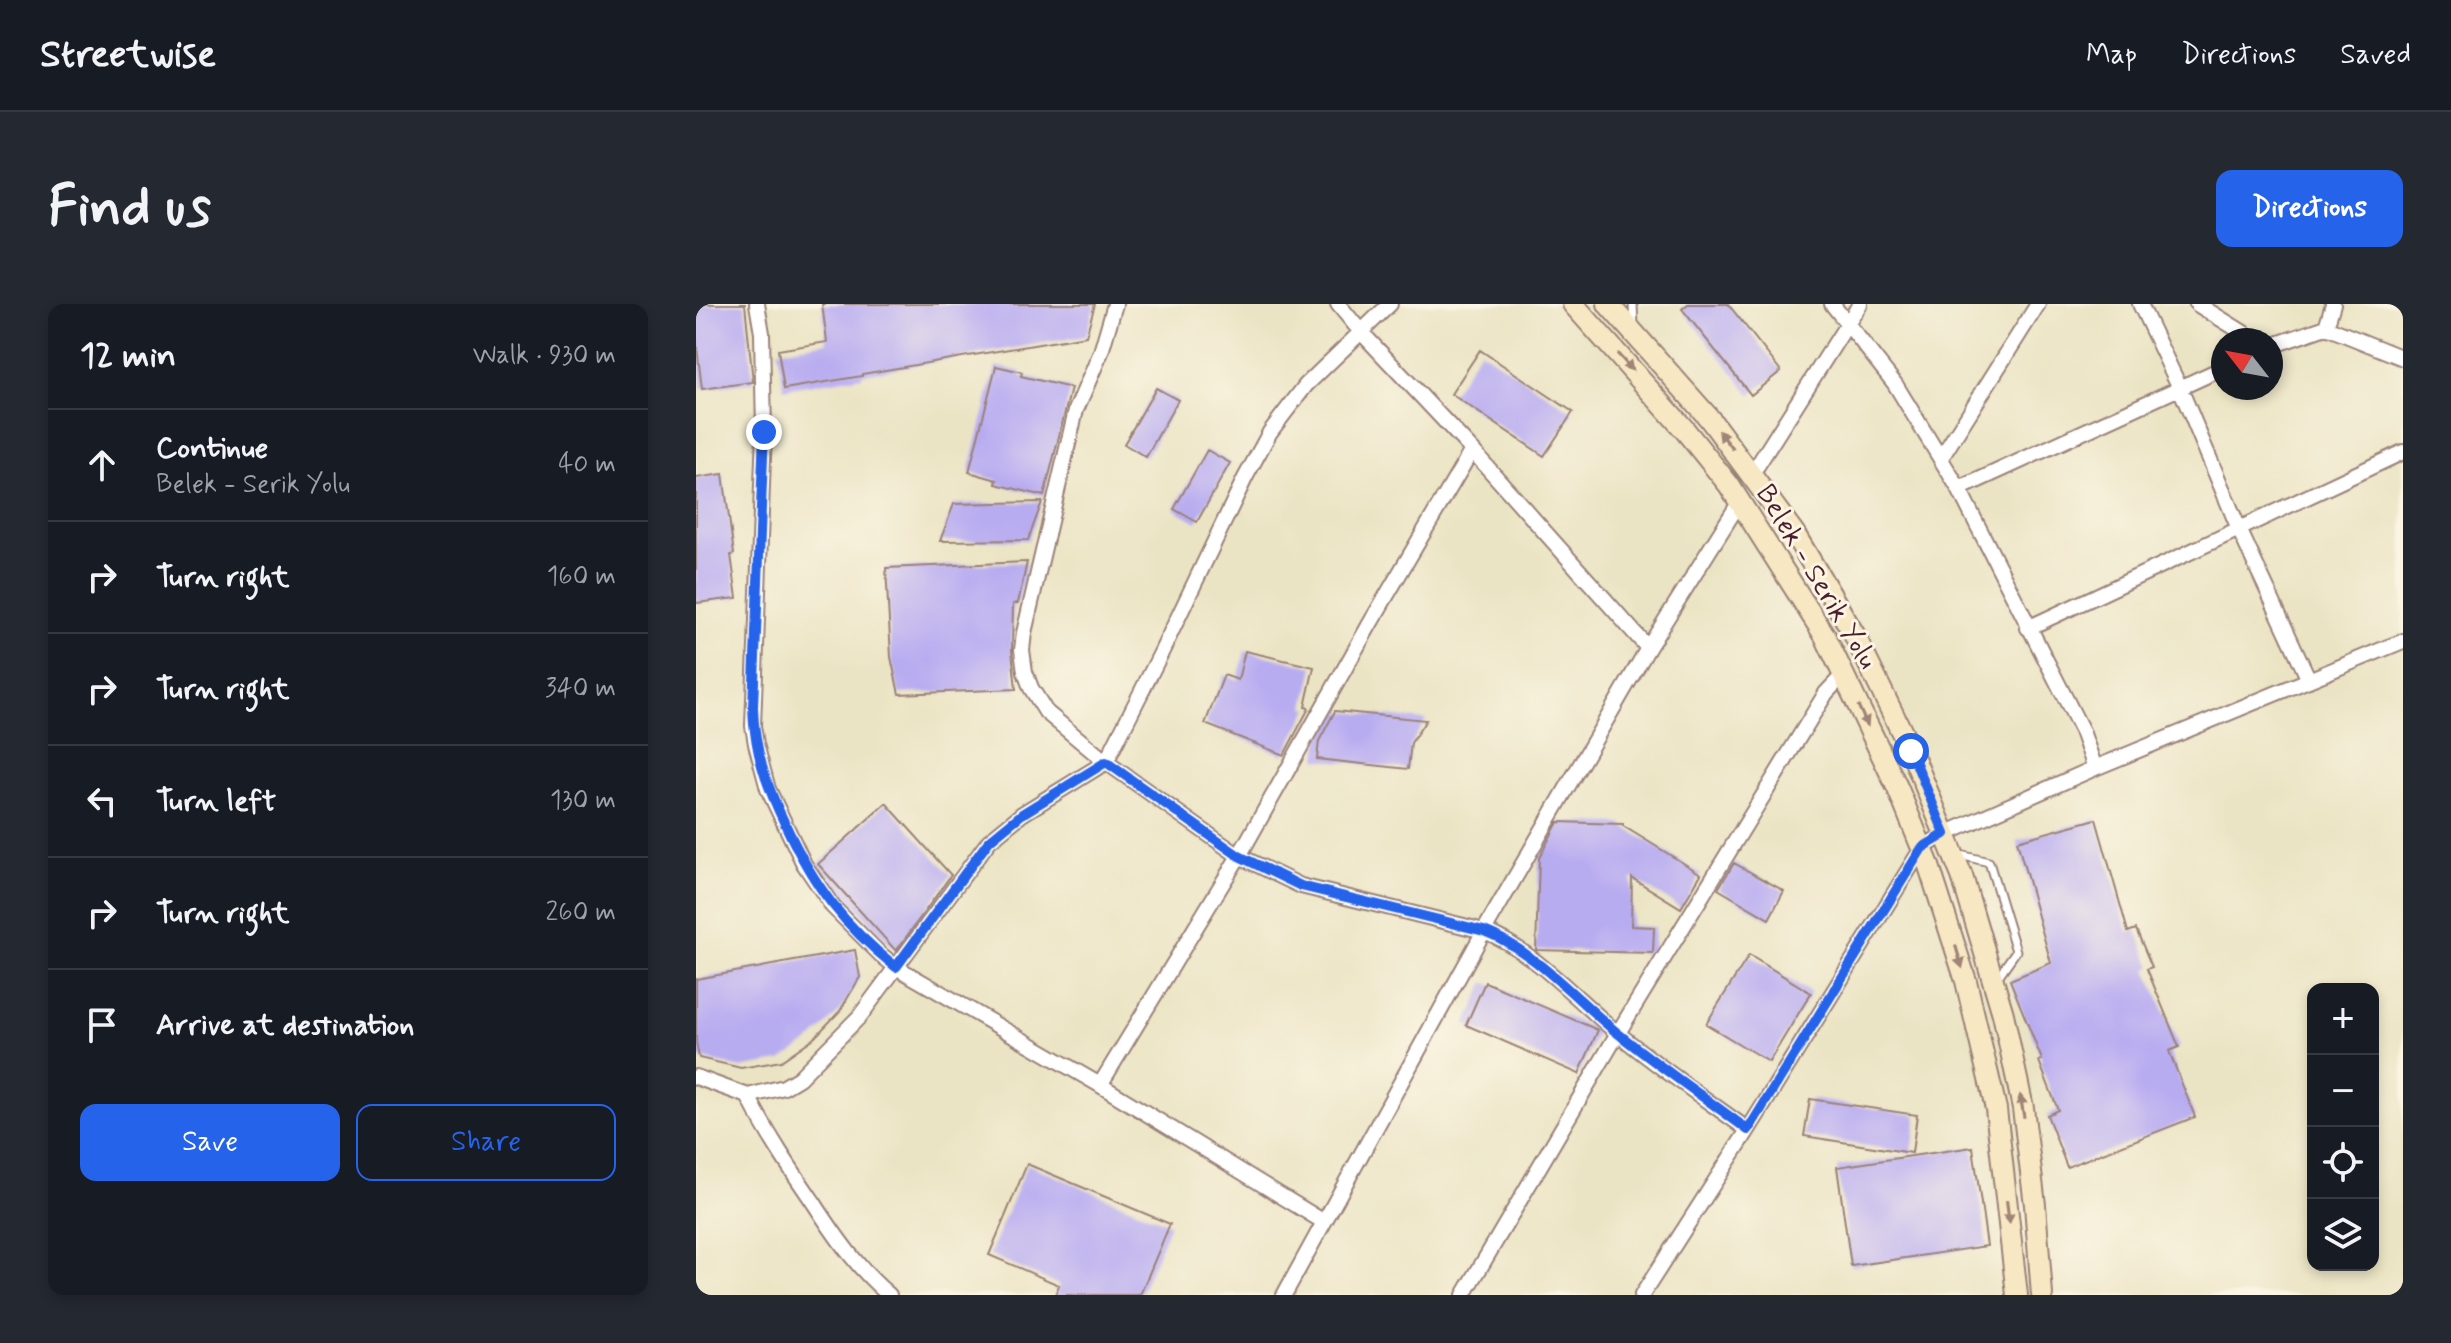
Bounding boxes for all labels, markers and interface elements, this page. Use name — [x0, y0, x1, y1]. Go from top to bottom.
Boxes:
text: Streetwise — [40, 31, 216, 80]
text: Map — [2086, 37, 2137, 74]
text: Directions — [2181, 37, 2296, 74]
text: Saved — [2340, 37, 2411, 74]
button: Directions — [2216, 170, 2403, 247]
text: Find us — [48, 172, 211, 245]
north arrow — [2211, 328, 2283, 400]
text: 12 min — [80, 334, 176, 379]
text: Walk · 930 m — [473, 339, 616, 373]
one-way arrow — [1615, 353, 1633, 372]
route end — [746, 414, 782, 450]
text: Continue — [156, 429, 268, 468]
one-way arrow — [1718, 430, 1735, 450]
icon: ahead — [80, 443, 124, 487]
text: 40 m — [558, 448, 616, 482]
text: Belek - Serik Yolu — [156, 468, 350, 502]
street label: Belek - Serik Yolu — [1746, 478, 1886, 676]
icon: right — [80, 555, 124, 599]
text: Turn right — [156, 558, 289, 597]
text: 160 m — [547, 560, 616, 594]
icon: right — [80, 667, 124, 711]
text: Turn right — [156, 670, 289, 709]
text: 340 m — [545, 672, 616, 706]
one-way arrow — [1856, 704, 1870, 727]
route start — [1893, 733, 1929, 769]
icon: left — [80, 779, 124, 823]
text: Turn left — [156, 782, 276, 821]
text: 130 m — [550, 784, 616, 818]
icon: right — [80, 891, 124, 935]
text: Turn right — [156, 894, 289, 933]
text: 260 m — [546, 896, 616, 930]
one-way arrow — [1953, 945, 1965, 969]
map controls — [2307, 983, 2379, 1271]
button: + — [2307, 983, 2379, 1055]
icon: arrive — [80, 1003, 124, 1047]
text: Arrive at destination — [156, 1006, 414, 1045]
button: − — [2307, 1055, 2379, 1127]
one-way arrow — [2016, 1093, 2028, 1118]
button: Save — [80, 1104, 340, 1181]
button: Share — [356, 1104, 616, 1181]
button: locate — [2307, 1127, 2379, 1199]
button: layers — [2307, 1199, 2379, 1271]
one-way arrow — [2002, 1200, 2015, 1225]

